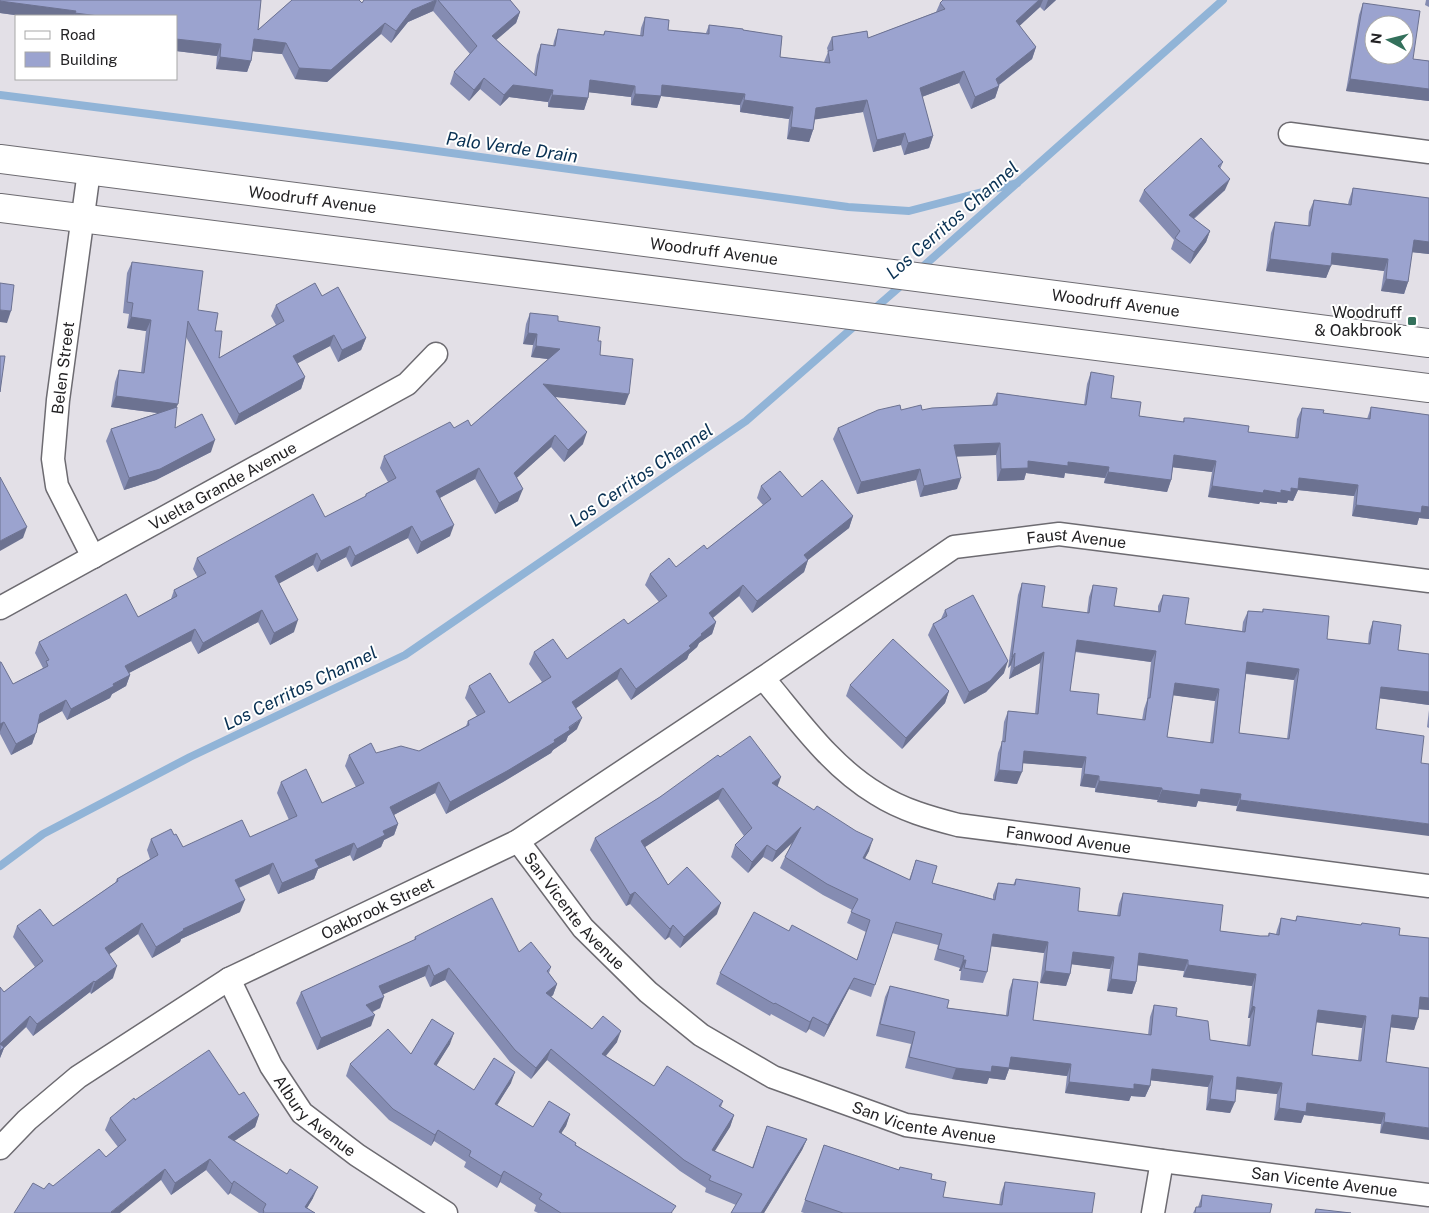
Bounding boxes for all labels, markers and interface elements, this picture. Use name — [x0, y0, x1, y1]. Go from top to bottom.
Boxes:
legend — [15, 15, 178, 80]
north arrow — [1364, 15, 1414, 65]
text: Road — [60, 26, 96, 43]
text: N — [1367, 32, 1385, 45]
text: Building — [60, 51, 118, 68]
water label: Palo Verde Drain — [445, 127, 579, 167]
water label: Los Cerritos Channel — [882, 157, 1022, 283]
street label: Woodruff Avenue — [247, 182, 378, 217]
street label: Woodruff Avenue — [649, 233, 779, 269]
street label: Woodruff Avenue — [1051, 285, 1181, 320]
place label: Woodruff & Oakbrook — [1315, 303, 1402, 340]
marker: Woodruff & Oakbrook — [1406, 315, 1418, 327]
street label: Belen Street — [48, 321, 78, 415]
water label: Los Cerritos Channel — [565, 419, 717, 531]
street label: Vuelta Grande Avenue — [145, 437, 300, 534]
street label: Faust Avenue — [1025, 524, 1127, 552]
water label: Los Cerritos Channel — [220, 642, 380, 734]
street label: Fanwood Avenue — [1005, 822, 1132, 857]
street label: San Vicente Avenue — [520, 848, 629, 973]
street label: Oakbrook Street — [318, 873, 437, 943]
street label: Albury Avenue — [270, 1072, 360, 1160]
street label: San Vicente Avenue — [850, 1097, 997, 1147]
street label: San Vicente Avenue — [1250, 1163, 1399, 1200]

